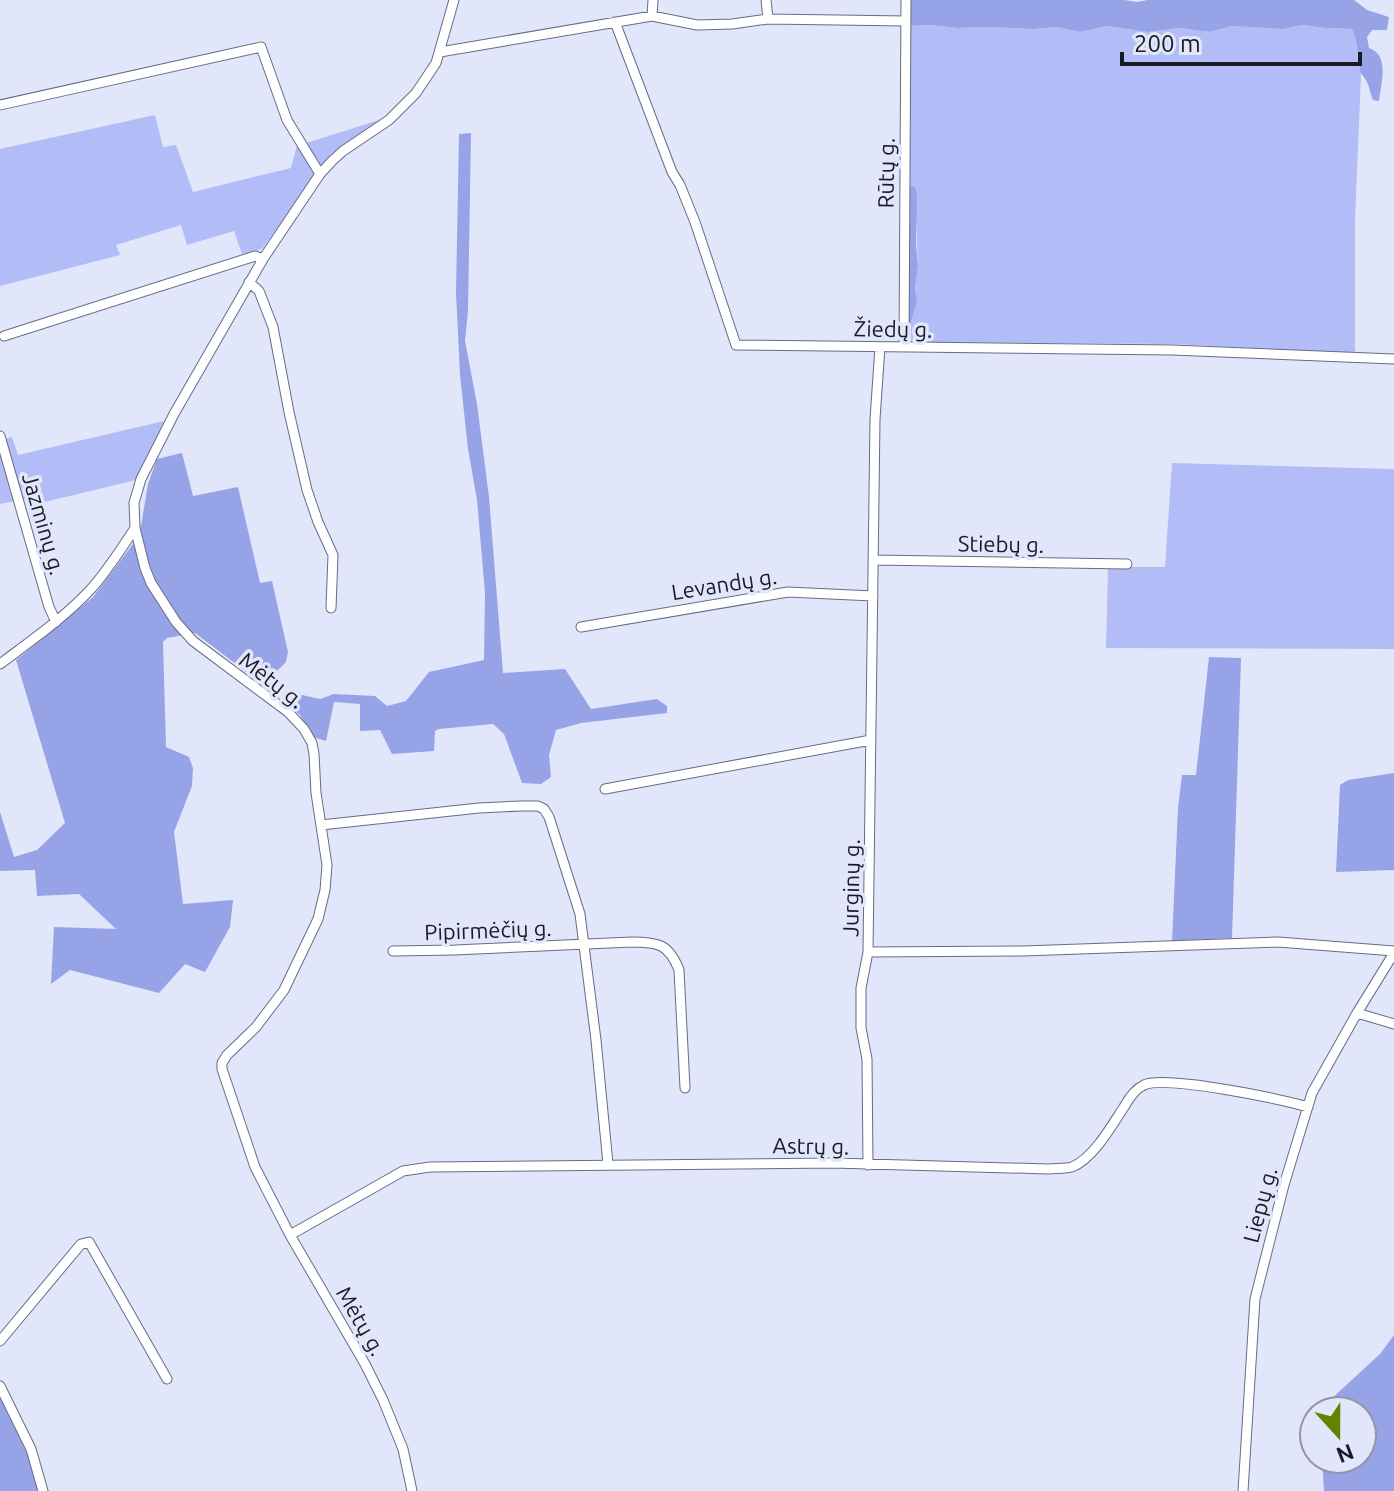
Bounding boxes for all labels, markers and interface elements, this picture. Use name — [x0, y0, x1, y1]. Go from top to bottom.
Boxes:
scale bar — [1122, 16, 1360, 66]
text: 200 m — [1134, 30, 1201, 57]
street label: Rūtų g. — [872, 137, 899, 208]
street label: Žiedų g. — [853, 314, 933, 342]
street label: Jazminų g. — [18, 470, 71, 578]
street label: Stiebų g. — [958, 530, 1044, 557]
street label: Levandų g. — [669, 563, 778, 604]
street label: Mėtų g. — [235, 646, 310, 713]
street label: Jurginų g. — [837, 839, 864, 937]
street label: Pipirmėčių g. — [424, 915, 552, 944]
street label: Astrų g. — [772, 1132, 850, 1159]
street label: Liepų g. — [1237, 1164, 1282, 1245]
street label: Mėtų g. — [332, 1282, 391, 1360]
north arrow — [1298, 1395, 1378, 1475]
text: N — [1333, 1440, 1357, 1469]

